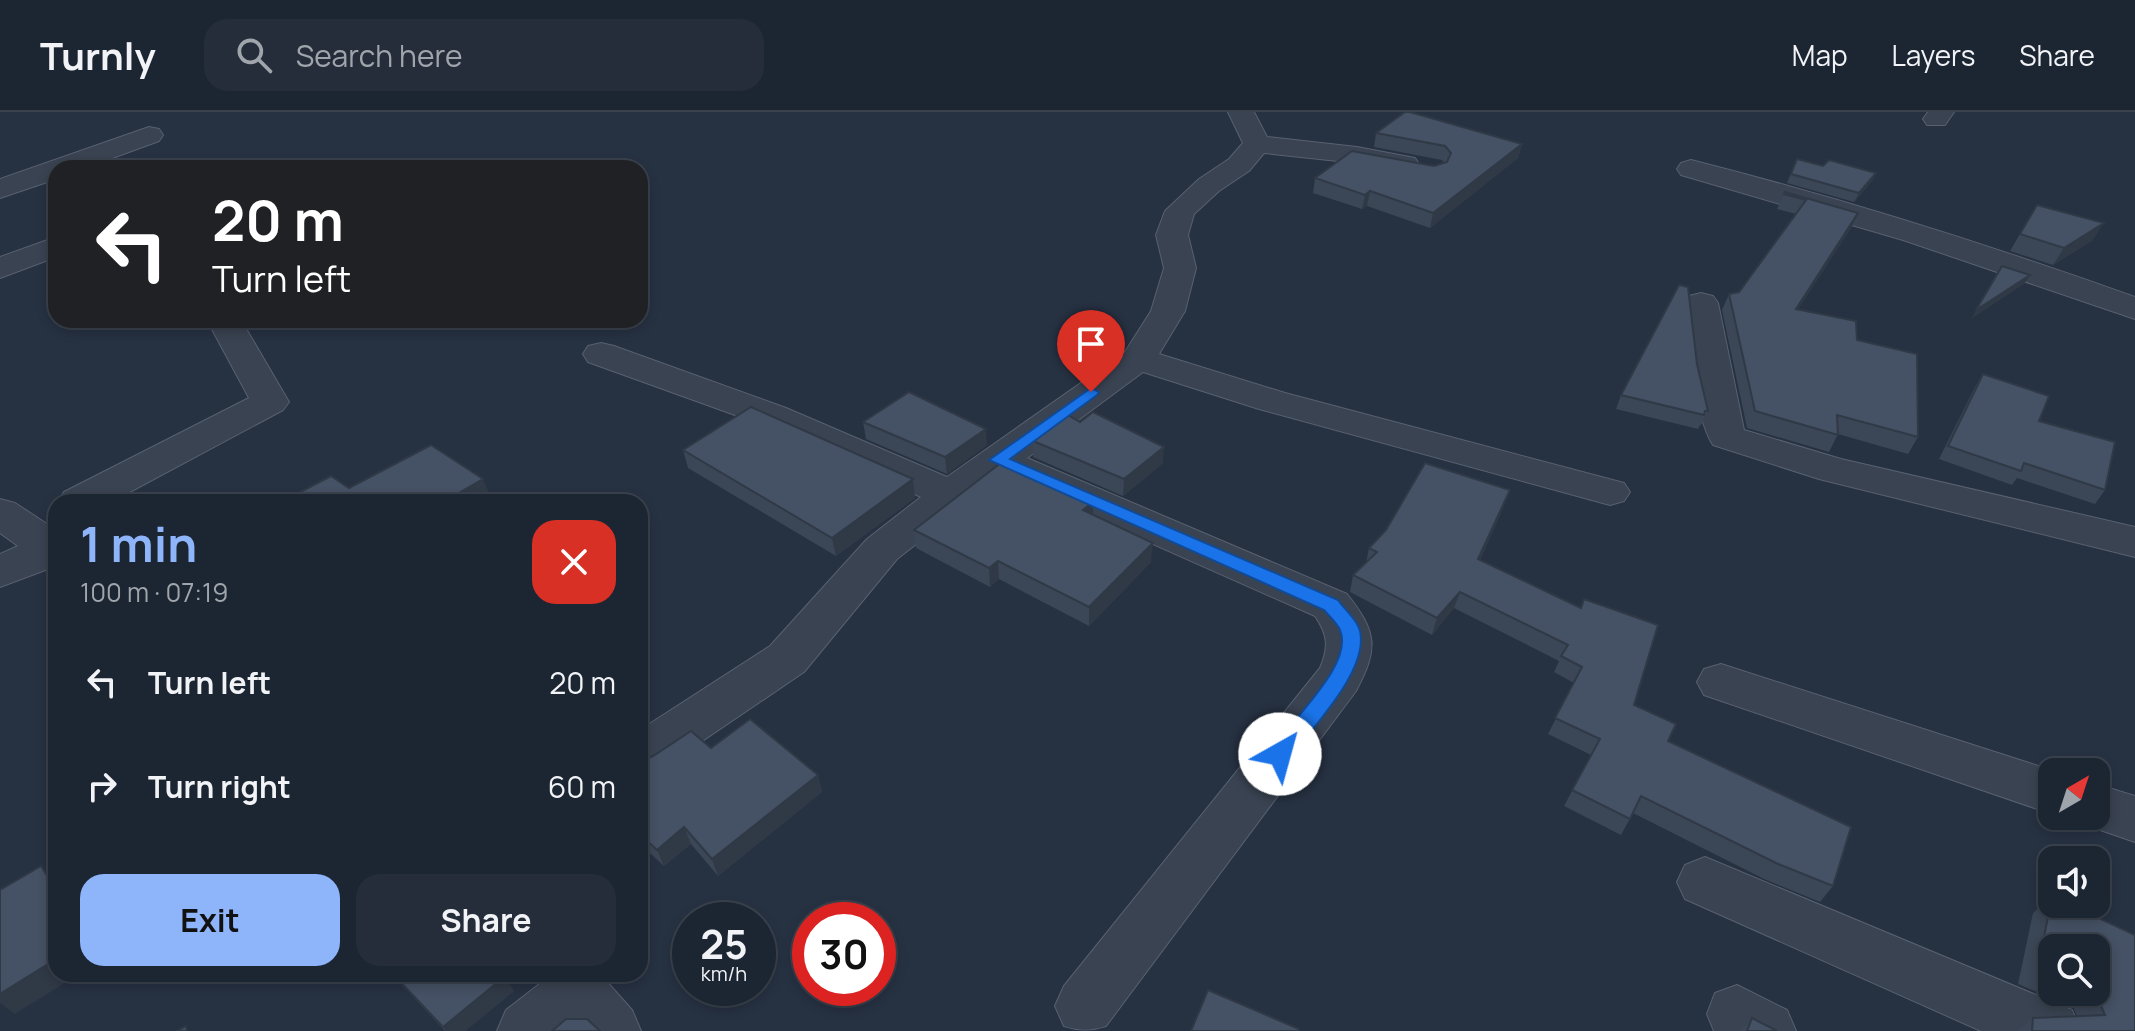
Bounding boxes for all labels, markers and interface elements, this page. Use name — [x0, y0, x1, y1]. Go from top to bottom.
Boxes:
search box — [204, 19, 764, 91]
text: Turnly — [40, 29, 156, 81]
icon: search — [232, 33, 276, 77]
text: Search here — [296, 35, 463, 76]
text: Map — [1792, 36, 1848, 74]
text: Layers — [1892, 36, 1975, 74]
text: Share — [2019, 36, 2095, 74]
text: 20 m — [212, 181, 344, 258]
icon: left — [80, 192, 184, 296]
text: Turn left — [212, 254, 351, 303]
pin — [1057, 310, 1125, 392]
icon: arrive — [1069, 322, 1113, 366]
text: 1 min — [80, 511, 197, 576]
button: close — [532, 520, 616, 604]
text: 100 m · 07:19 — [80, 574, 228, 610]
icon: left — [80, 660, 124, 704]
text: Turn left — [148, 662, 271, 703]
text: 20 m — [549, 662, 616, 703]
position arrow — [1238, 712, 1322, 796]
north arrow — [2038, 758, 2110, 830]
map controls — [2038, 758, 2110, 1006]
icon: right — [80, 764, 124, 808]
text: Turn right — [148, 766, 291, 807]
text: 60 m — [548, 766, 616, 807]
button: sound — [2038, 846, 2110, 918]
button: Exit — [80, 874, 340, 966]
button: Share — [356, 874, 616, 966]
speed limit sign: 30 — [792, 902, 896, 1006]
text: 25 — [700, 916, 748, 971]
button: search — [2038, 934, 2110, 1006]
text: km/h — [701, 960, 747, 987]

